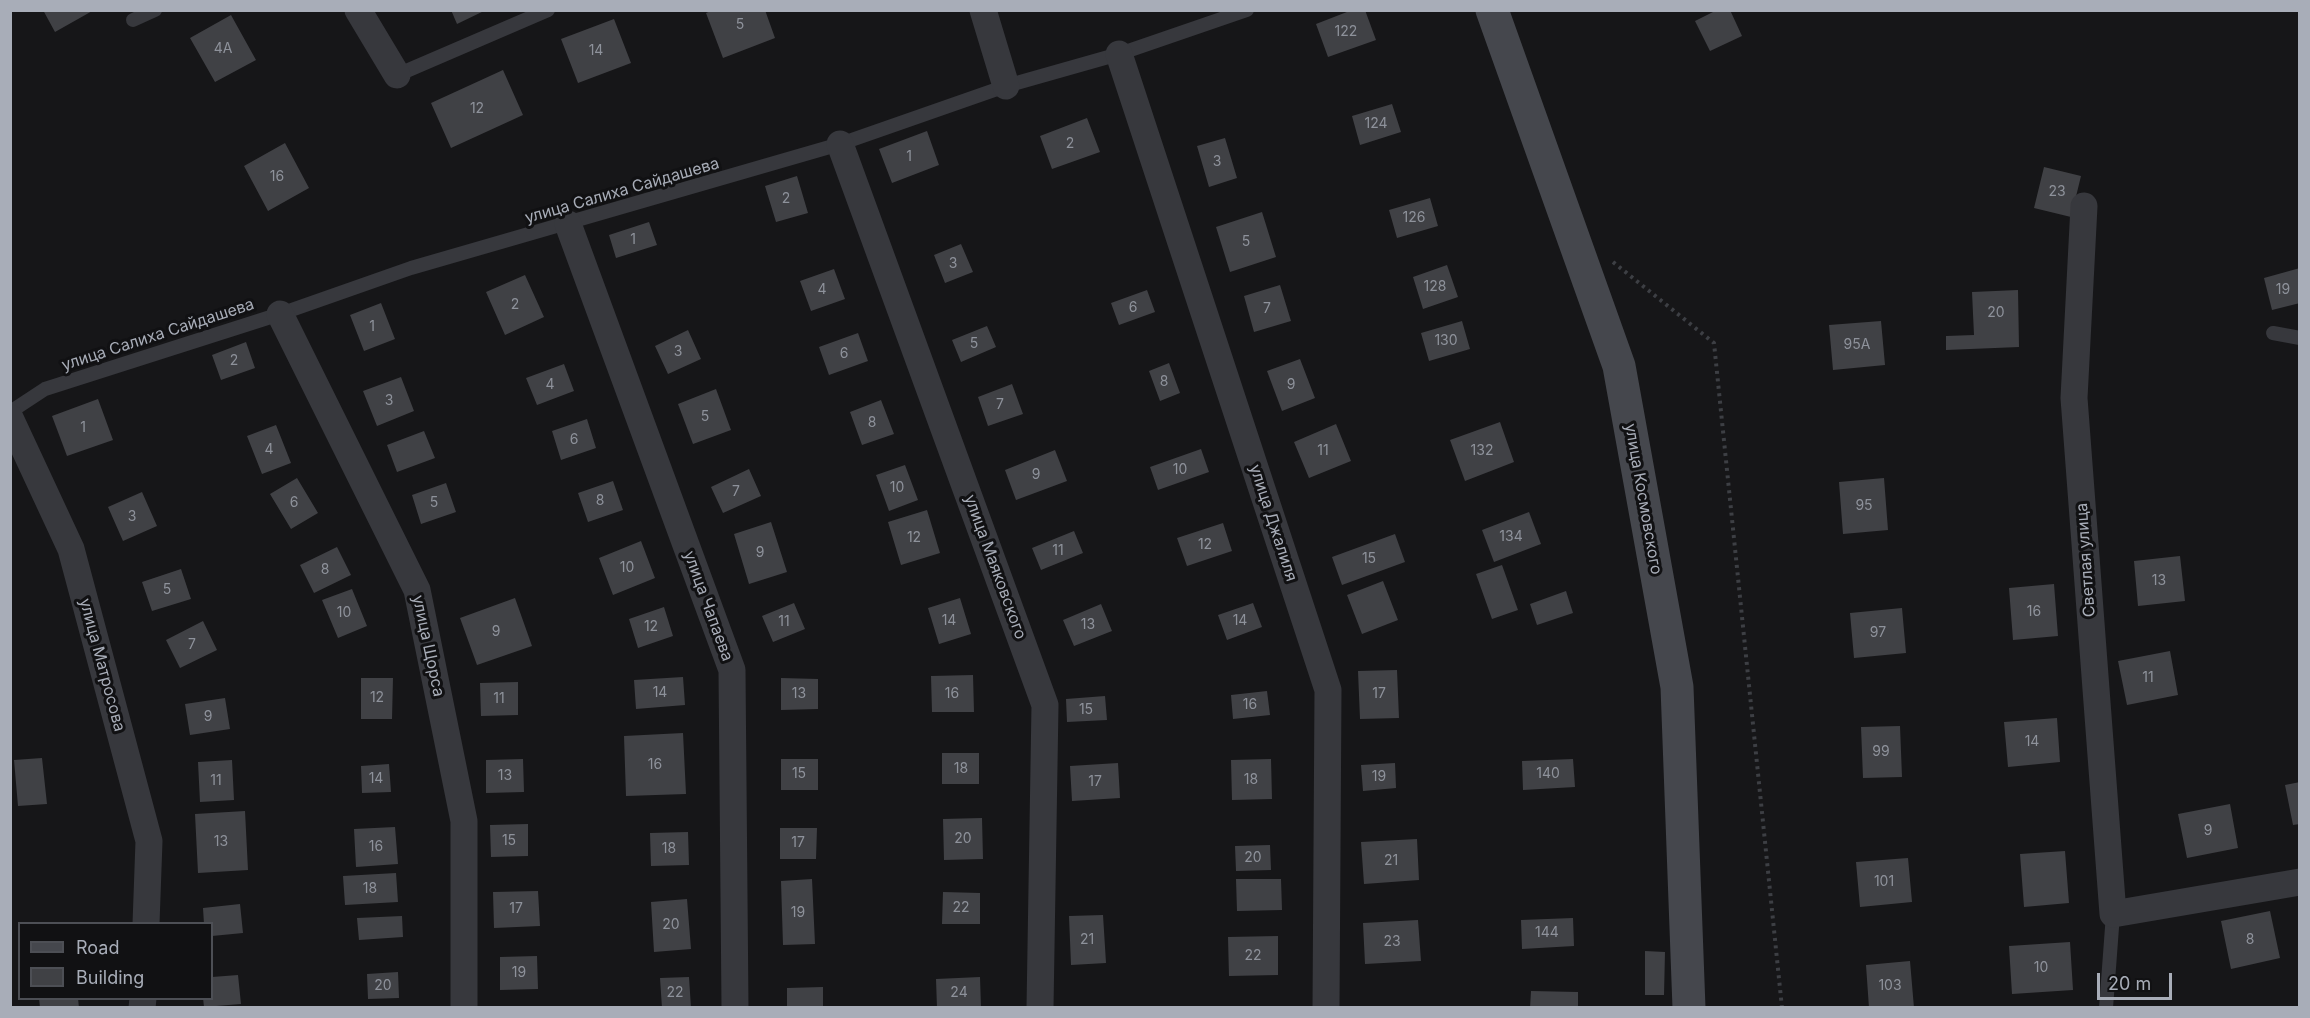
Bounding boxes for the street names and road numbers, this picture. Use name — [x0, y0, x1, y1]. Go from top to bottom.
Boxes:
street label: улица Салиха Сайдашева — [523, 154, 721, 228]
street label: улица Салиха Сайдашева — [59, 295, 257, 375]
street label: улица Космовского — [1620, 422, 1666, 576]
street label: улица Джалиля — [1245, 462, 1301, 584]
street label: улица Маяковского — [960, 492, 1030, 642]
street label: Светлая улица — [2072, 502, 2100, 618]
street label: улица Чапаева — [679, 548, 737, 664]
street label: улица Щорса — [408, 594, 448, 698]
street label: улица Матросова — [75, 596, 129, 734]

